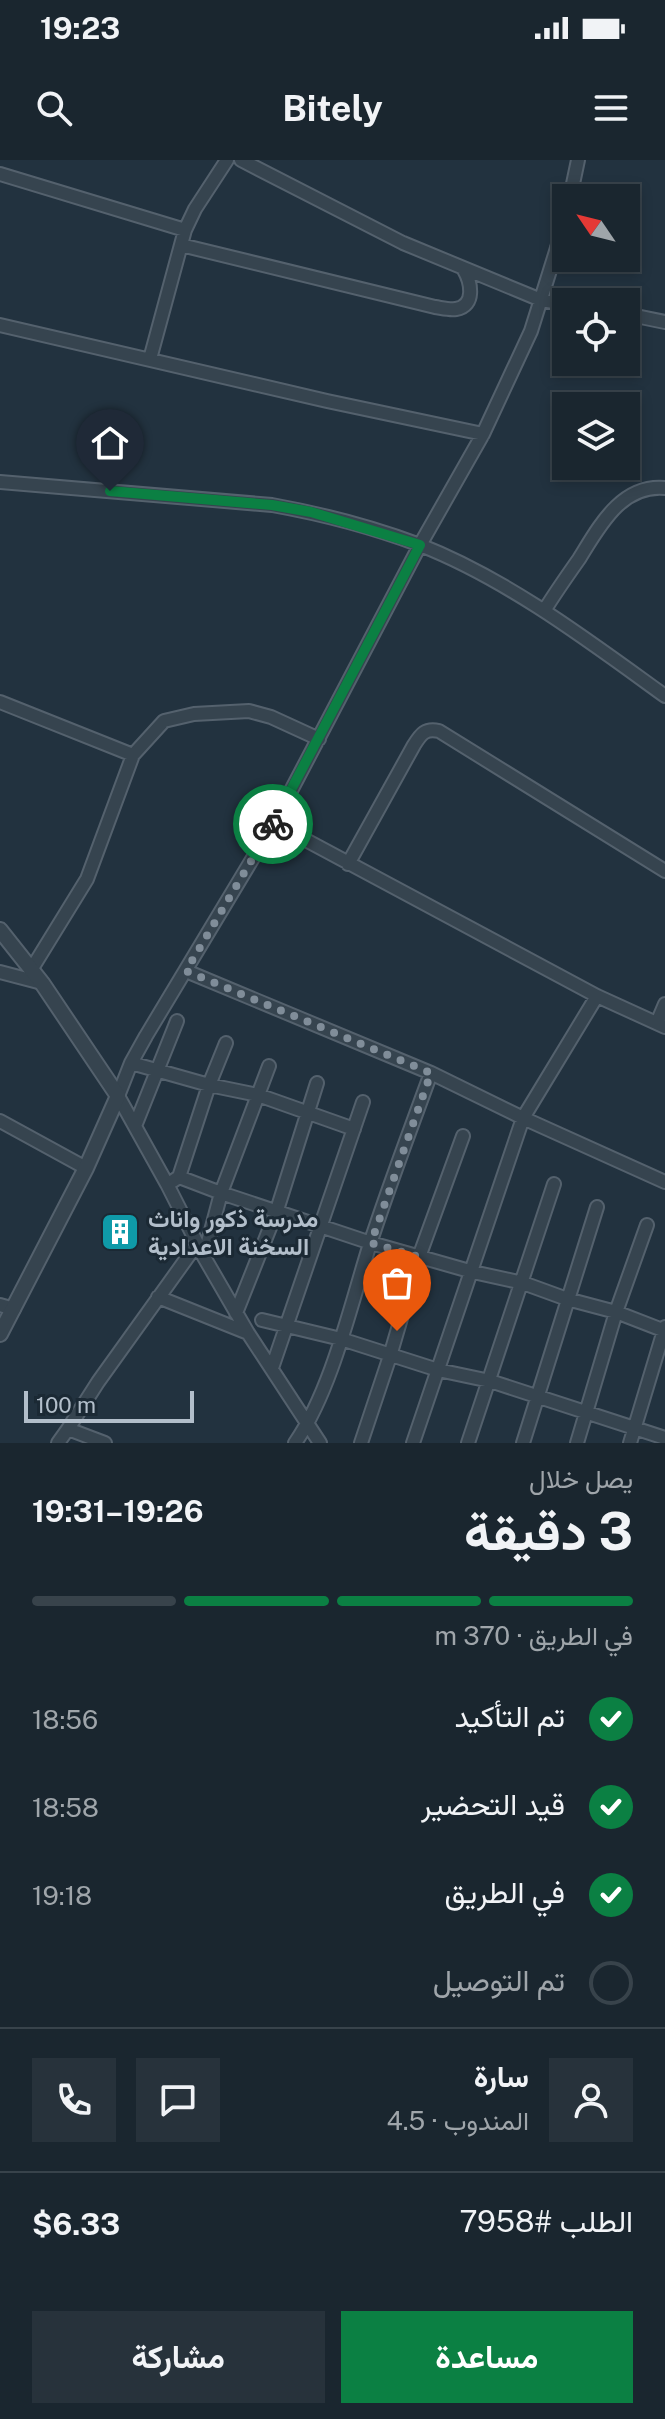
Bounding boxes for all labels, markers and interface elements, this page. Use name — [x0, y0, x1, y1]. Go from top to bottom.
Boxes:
text: 19:23 — [40, 10, 120, 46]
icon: search — [32, 86, 76, 130]
icon: menu — [589, 86, 633, 130]
text: Bitely — [282, 87, 383, 129]
north arrow — [552, 184, 640, 272]
map controls — [552, 184, 640, 480]
button: locate — [552, 288, 640, 376]
button: layers — [552, 392, 640, 480]
pin — [76, 409, 144, 491]
icon: home — [88, 421, 132, 465]
courier — [233, 784, 313, 864]
icon: bike — [251, 802, 295, 846]
place label: مدرسة ذكور واناث السخنة الاعدادية — [148, 1204, 318, 1261]
building icon: مدرسة ذكور واناث السخنة الاعدادية — [99, 1211, 141, 1253]
pin — [363, 1249, 431, 1331]
icon: bag — [375, 1261, 419, 1305]
scale bar — [24, 1387, 194, 1423]
text: 100 m — [36, 1392, 96, 1418]
text: يصل خلال — [529, 1463, 633, 1494]
text: 19:26–19:31 — [32, 1493, 203, 1529]
text: 3 دقيقة — [464, 1501, 633, 1562]
text: في الطريق · 370 m — [434, 1620, 633, 1651]
icon: check — [589, 1697, 633, 1741]
text: تم التأكيد — [454, 1698, 565, 1734]
text: 18:56 — [32, 1704, 98, 1735]
icon: check — [589, 1785, 633, 1829]
text: قيد التحضير — [421, 1786, 565, 1822]
text: 18:58 — [32, 1792, 99, 1823]
icon: check — [589, 1873, 633, 1917]
text: في الطريق — [445, 1874, 565, 1910]
text: 19:18 — [32, 1880, 92, 1911]
text: تم التوصيل — [433, 1962, 565, 1998]
button: phone — [32, 2058, 116, 2142]
button: chat — [136, 2058, 220, 2142]
text: سارة — [474, 2058, 529, 2094]
button: person — [549, 2058, 633, 2142]
text: المندوب · 4.5 — [386, 2105, 529, 2136]
text: الطلب #7958 — [460, 2203, 633, 2239]
text: $6.33 — [32, 2206, 120, 2242]
button: مشاركة — [32, 2311, 325, 2403]
button: مساعدة — [341, 2311, 633, 2403]

